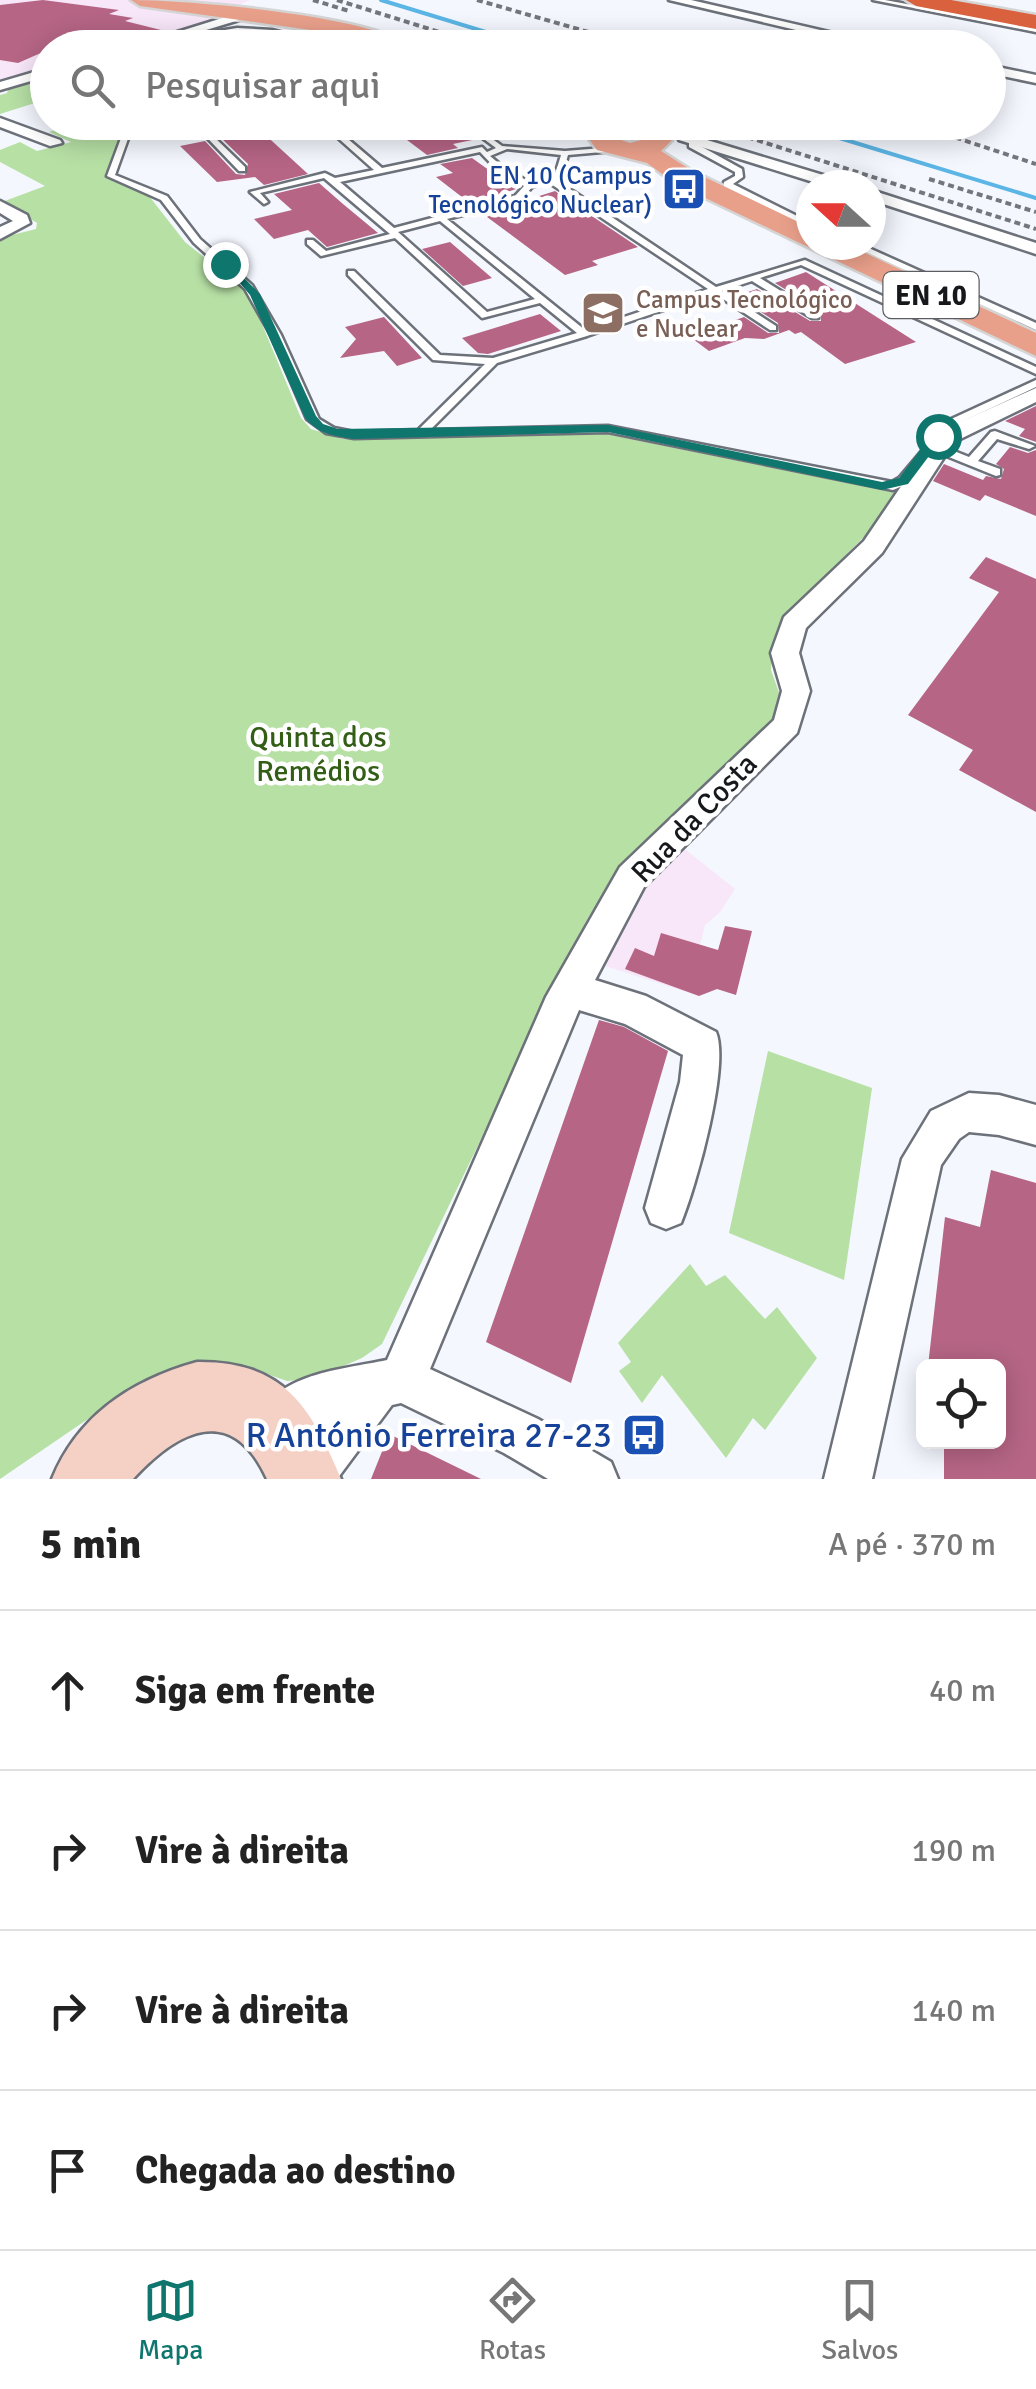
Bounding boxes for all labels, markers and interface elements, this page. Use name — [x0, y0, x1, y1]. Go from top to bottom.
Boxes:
search box — [30, 30, 1006, 140]
icon: search — [65, 58, 120, 113]
text: Pesquisar aqui — [145, 62, 381, 109]
place label: EN 10 (Campus Tecnológico Nuclear) — [429, 160, 652, 220]
bus stop icon: EN 10 (Campus Tecnológico Nuclear) — [661, 166, 707, 212]
north arrow — [796, 170, 886, 260]
route end — [203, 242, 249, 288]
road number: EN 10 — [884, 272, 978, 318]
place label: Campus Tecnológico e Nuclear — [636, 284, 853, 344]
school or university icon: Campus Tecnológico e Nuclear — [580, 290, 626, 336]
route start — [916, 414, 962, 460]
park label: Quinta dos Remédios — [249, 719, 387, 790]
street label: Rua da Costa — [624, 746, 765, 891]
map controls — [916, 1359, 1006, 1449]
button: locate — [916, 1359, 1006, 1449]
bus stop icon: R António Ferreira 27-23 — [621, 1412, 667, 1458]
place label: R António Ferreira 27-23 — [245, 1414, 612, 1457]
text: 5 min — [40, 1519, 141, 1570]
text: A pé · 370 m — [828, 1525, 996, 1564]
icon: ahead — [40, 1663, 95, 1718]
text: Siga em frente — [135, 1667, 375, 1714]
text: 40 m — [929, 1671, 996, 1710]
icon: right — [40, 1823, 95, 1878]
text: Vire à direita — [135, 1827, 349, 1874]
text: 190 m — [912, 1831, 996, 1870]
icon: right — [40, 1983, 95, 2038]
text: Vire à direita — [135, 1987, 349, 2034]
text: 140 m — [912, 1991, 996, 2030]
icon: arrive — [40, 2143, 95, 2198]
text: Chegada ao destino — [135, 2147, 456, 2194]
tab: Mapa — [138, 2273, 204, 2367]
tab: Rotas — [479, 2273, 546, 2367]
tab: Salvos — [821, 2273, 898, 2367]

